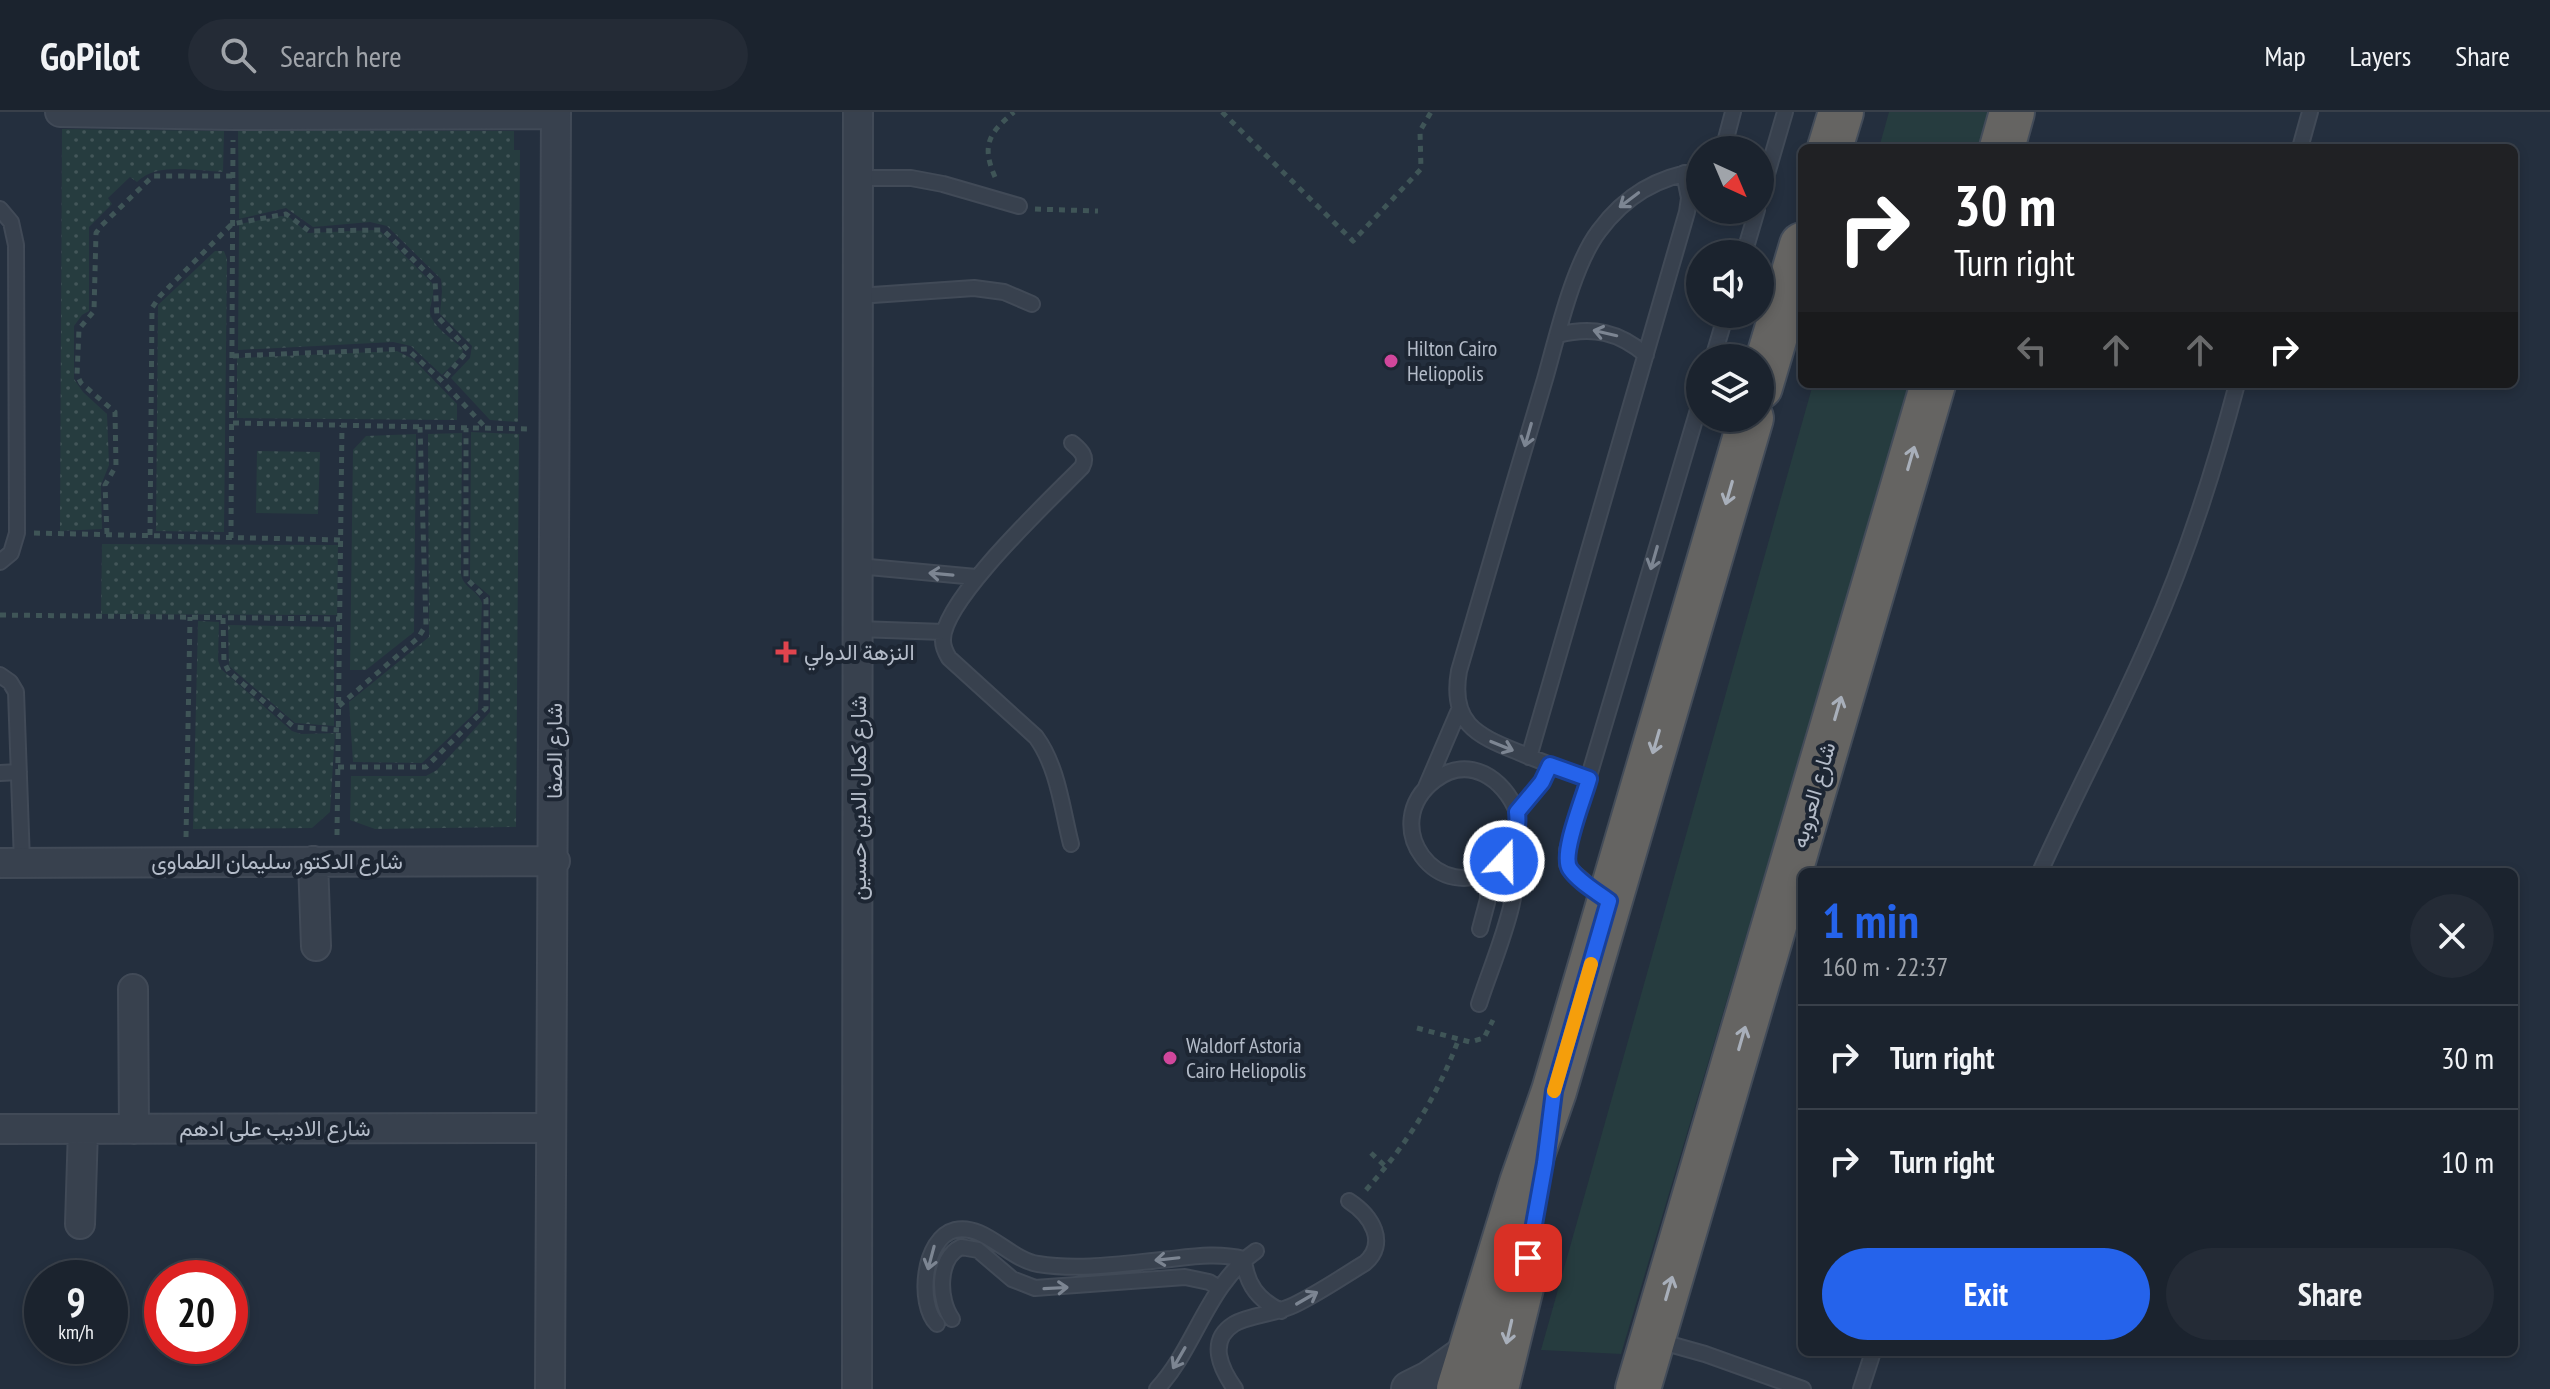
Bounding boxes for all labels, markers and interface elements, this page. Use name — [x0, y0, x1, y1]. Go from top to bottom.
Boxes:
search box — [188, 19, 748, 91]
text: GoPilot — [40, 31, 140, 80]
icon: search — [216, 33, 260, 77]
text: Search here — [280, 36, 402, 75]
text: Map — [2264, 37, 2306, 74]
text: Layers — [2350, 37, 2411, 74]
text: Share — [2455, 37, 2510, 74]
north arrow — [1686, 136, 1774, 224]
map controls — [1686, 136, 1774, 432]
text: 30 m — [1954, 169, 2056, 241]
icon: right — [1822, 176, 1926, 280]
one-way arrow — [1619, 191, 1640, 208]
text: Turn right — [1954, 239, 2075, 286]
button: sound — [1686, 240, 1774, 328]
one-way arrow — [1593, 325, 1618, 340]
icon: left — [2010, 328, 2054, 372]
icon: ahead — [2094, 328, 2138, 372]
icon: ahead — [2178, 328, 2222, 372]
icon: right — [2262, 328, 2306, 372]
place label: Hilton Cairo Heliopolis — [1407, 334, 1497, 387]
button: layers — [1686, 344, 1774, 432]
marker: Hilton Cairo Heliopolis — [1382, 352, 1400, 370]
one-way arrow — [1520, 421, 1535, 447]
one-way arrow — [1904, 446, 1919, 472]
one-way arrow — [1721, 479, 1736, 505]
one-way arrow — [1646, 545, 1661, 571]
one-way arrow — [928, 566, 955, 581]
place label: النزهة الدولي — [804, 638, 915, 671]
marker: النزهة الدولي — [775, 641, 797, 663]
one-way arrow — [1831, 695, 1846, 721]
street label: شارع كمال الدين حسين — [844, 696, 873, 900]
street label: شارع الصفا — [540, 703, 569, 799]
one-way arrow — [1648, 729, 1663, 755]
street label: شارع العروبه — [1785, 739, 1842, 851]
one-way arrow — [1489, 740, 1514, 754]
position arrow — [1462, 819, 1546, 903]
street label: شارع الدكتور سليمان الطماوى — [151, 847, 403, 876]
text: 1 min — [1822, 889, 1919, 951]
button: close — [2410, 894, 2494, 978]
text: 160 m · 22:37 — [1822, 950, 1948, 983]
one-way arrow — [1736, 1026, 1750, 1051]
place label: Waldorf Astoria Cairo Heliopolis — [1186, 1031, 1306, 1084]
icon: right — [1822, 1035, 1866, 1079]
text: Turn right — [1890, 1038, 1994, 1077]
text: 30 m — [2441, 1038, 2494, 1077]
marker: Waldorf Astoria Cairo Heliopolis — [1161, 1049, 1179, 1067]
street label: شارع الاديب على ادهم — [179, 1114, 371, 1143]
icon: right — [1822, 1139, 1866, 1183]
text: Turn right — [1890, 1142, 1994, 1181]
text: 10 m — [2441, 1142, 2494, 1181]
pin — [1494, 1224, 1562, 1292]
icon: arrive — [1506, 1236, 1550, 1280]
one-way arrow — [923, 1245, 938, 1270]
button: Exit — [1822, 1248, 2150, 1340]
button: Share — [2166, 1248, 2494, 1340]
one-way arrow — [1154, 1252, 1181, 1267]
speed limit sign: 20 — [144, 1260, 248, 1364]
one-way arrow — [1662, 1275, 1677, 1301]
text: 9 — [66, 1276, 86, 1328]
one-way arrow — [1042, 1280, 1069, 1295]
one-way arrow — [1295, 1290, 1318, 1306]
text: km/h — [58, 1319, 94, 1345]
one-way arrow — [1501, 1319, 1516, 1345]
one-way arrow — [1171, 1346, 1187, 1369]

